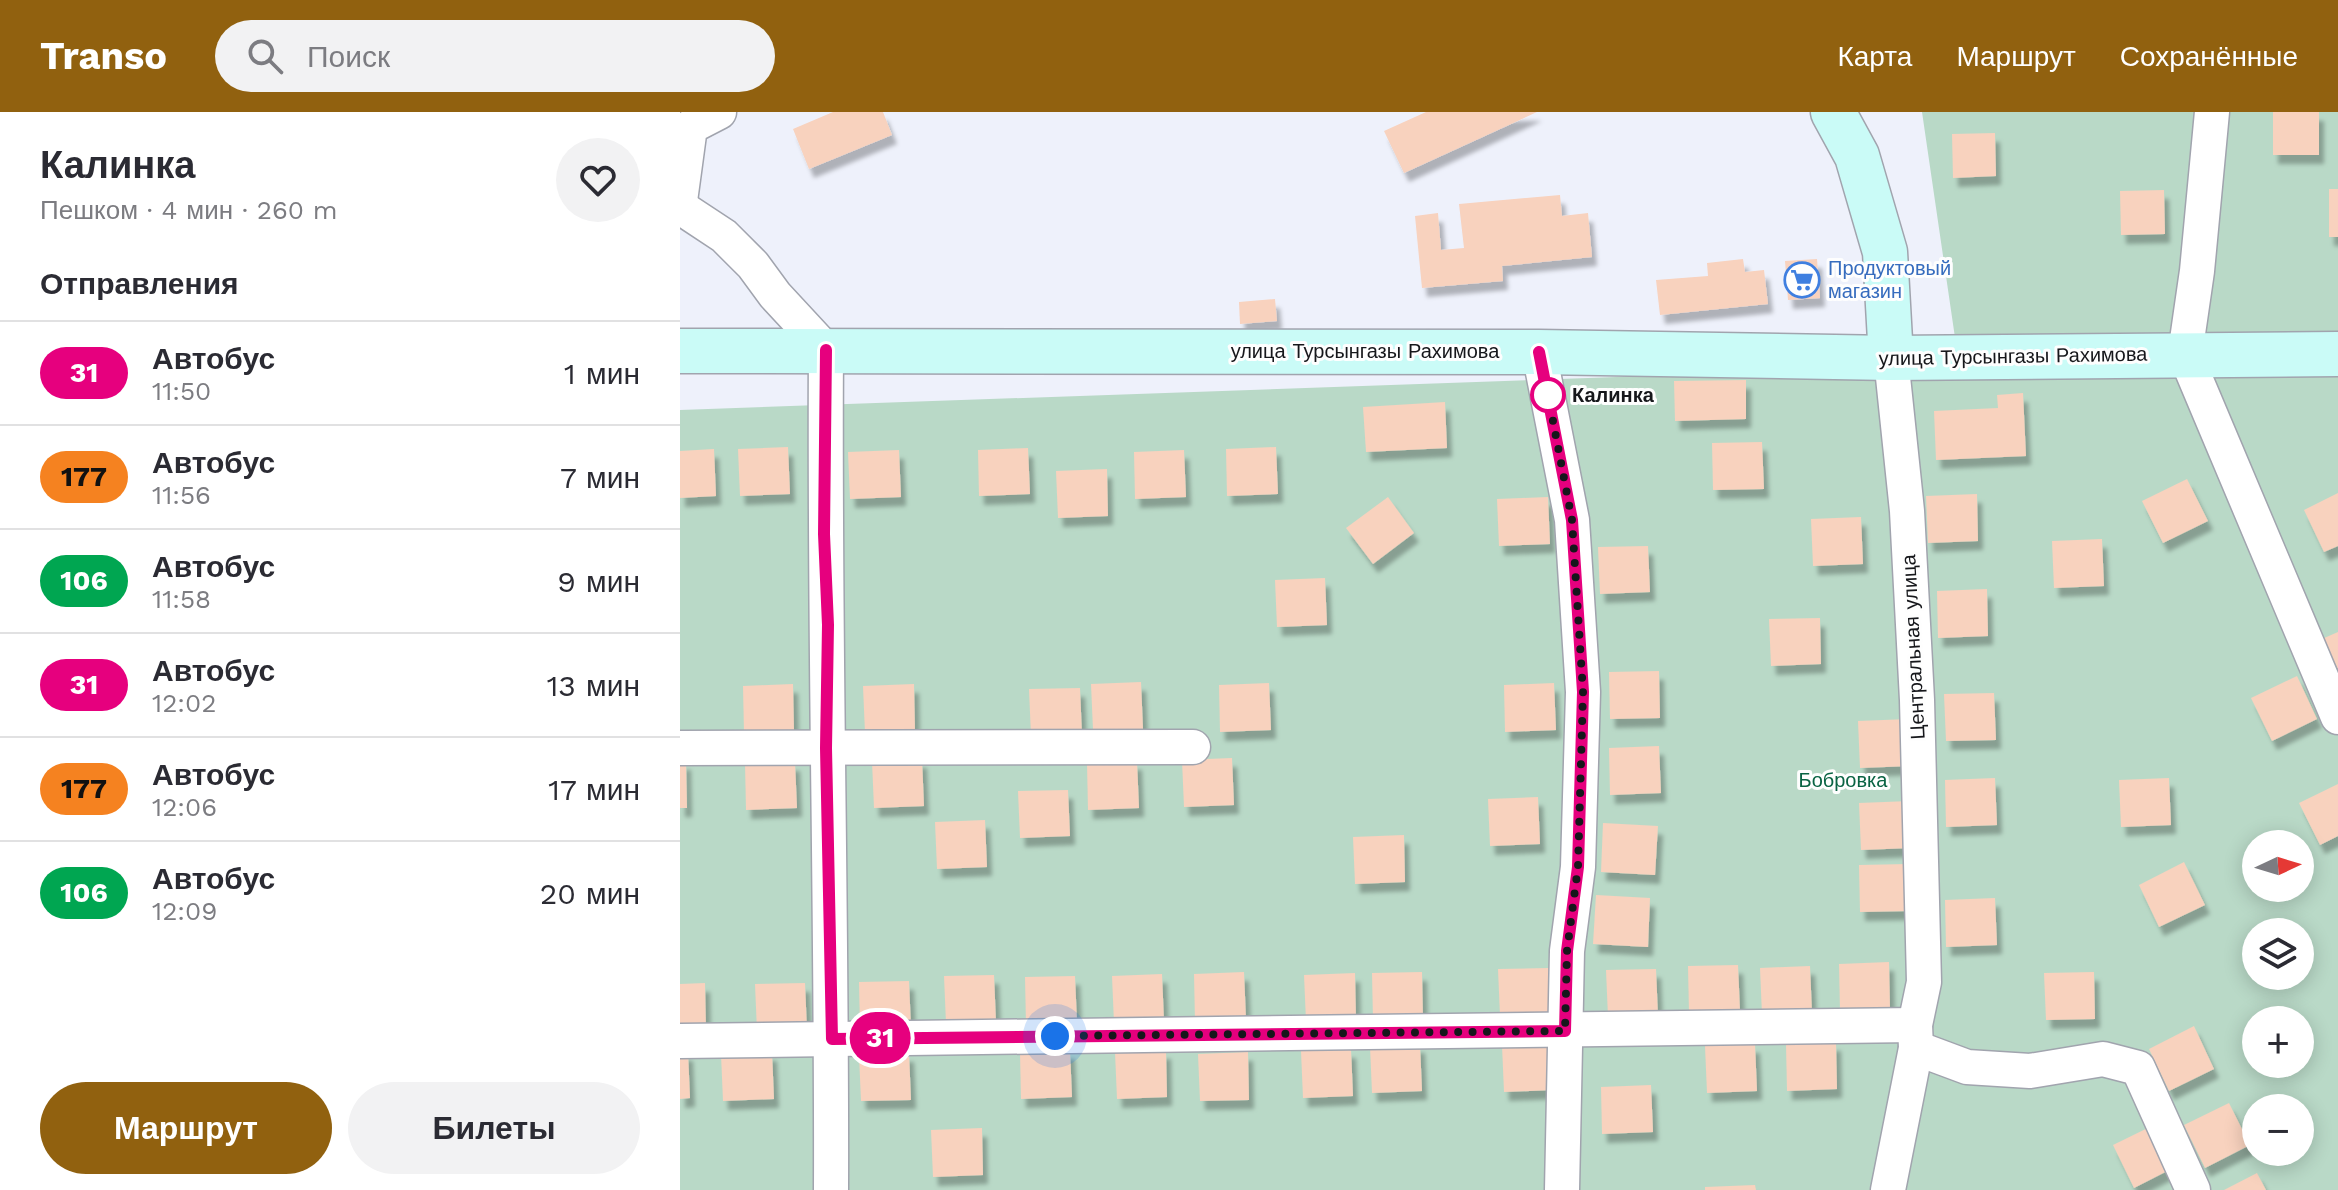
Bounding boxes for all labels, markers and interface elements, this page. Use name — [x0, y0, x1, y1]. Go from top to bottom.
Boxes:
search box — [215, 20, 775, 92]
text: Transo — [40, 34, 167, 78]
icon: search — [243, 34, 287, 78]
text: Поиск — [307, 39, 390, 74]
text: Карта — [1837, 40, 1912, 73]
text: Маршрут — [1956, 40, 2076, 73]
text: Сохранённые — [2120, 40, 2298, 73]
button: heart — [556, 138, 640, 222]
text: Калинка — [40, 143, 195, 187]
text: Пешком · 4 мин · 260 m — [40, 195, 338, 225]
place label: Продуктовый магазин — [1828, 256, 1951, 303]
supermarket icon: Продуктовый магазин — [1783, 261, 1821, 299]
text: Отправления — [40, 266, 239, 301]
street label: улица Турсынгазы Рахимова — [1231, 339, 1500, 363]
text: Автобус — [152, 341, 275, 376]
street label: улица Турсынгазы Рахимова — [1878, 342, 2148, 370]
text: 31 — [70, 356, 98, 389]
text: 1 мин — [564, 356, 640, 391]
text: 11:50 — [152, 376, 211, 406]
marker: Калинка — [1531, 378, 1565, 412]
place label: Калинка — [1572, 383, 1655, 407]
text: Автобус — [152, 445, 275, 480]
text: 177 — [61, 460, 107, 493]
text: 7 мин — [560, 460, 640, 495]
text: 11:56 — [152, 480, 211, 510]
text: Автобус — [152, 549, 275, 584]
street label: Центральная улица — [1896, 553, 1930, 740]
text: 106 — [60, 564, 108, 597]
text: 9 мин — [557, 564, 640, 599]
text: 11:58 — [152, 584, 211, 614]
text: Автобус — [152, 653, 275, 688]
text: 31 — [70, 668, 98, 701]
text: 13 мин — [547, 668, 640, 703]
text: 12:02 — [152, 688, 216, 718]
text: Автобус — [152, 757, 275, 792]
park label: Бобровка — [1799, 768, 1888, 792]
text: 177 — [61, 772, 107, 805]
text: 17 мин — [548, 772, 640, 807]
text: 12:06 — [152, 792, 217, 822]
north arrow — [2242, 830, 2314, 902]
map controls — [2242, 830, 2314, 1166]
text: Автобус — [152, 861, 275, 896]
text: 106 — [60, 876, 108, 909]
text: 20 мин — [540, 876, 640, 911]
text: 12:09 — [152, 896, 217, 926]
button: layers — [2242, 918, 2314, 990]
button: + — [2242, 1006, 2314, 1078]
line badge: 31 — [844, 1012, 916, 1064]
your location — [1035, 1016, 1075, 1056]
text: 31 — [866, 1021, 894, 1054]
button: Маршрут — [40, 1082, 332, 1174]
button: Билеты — [348, 1082, 640, 1174]
button: − — [2242, 1094, 2314, 1166]

